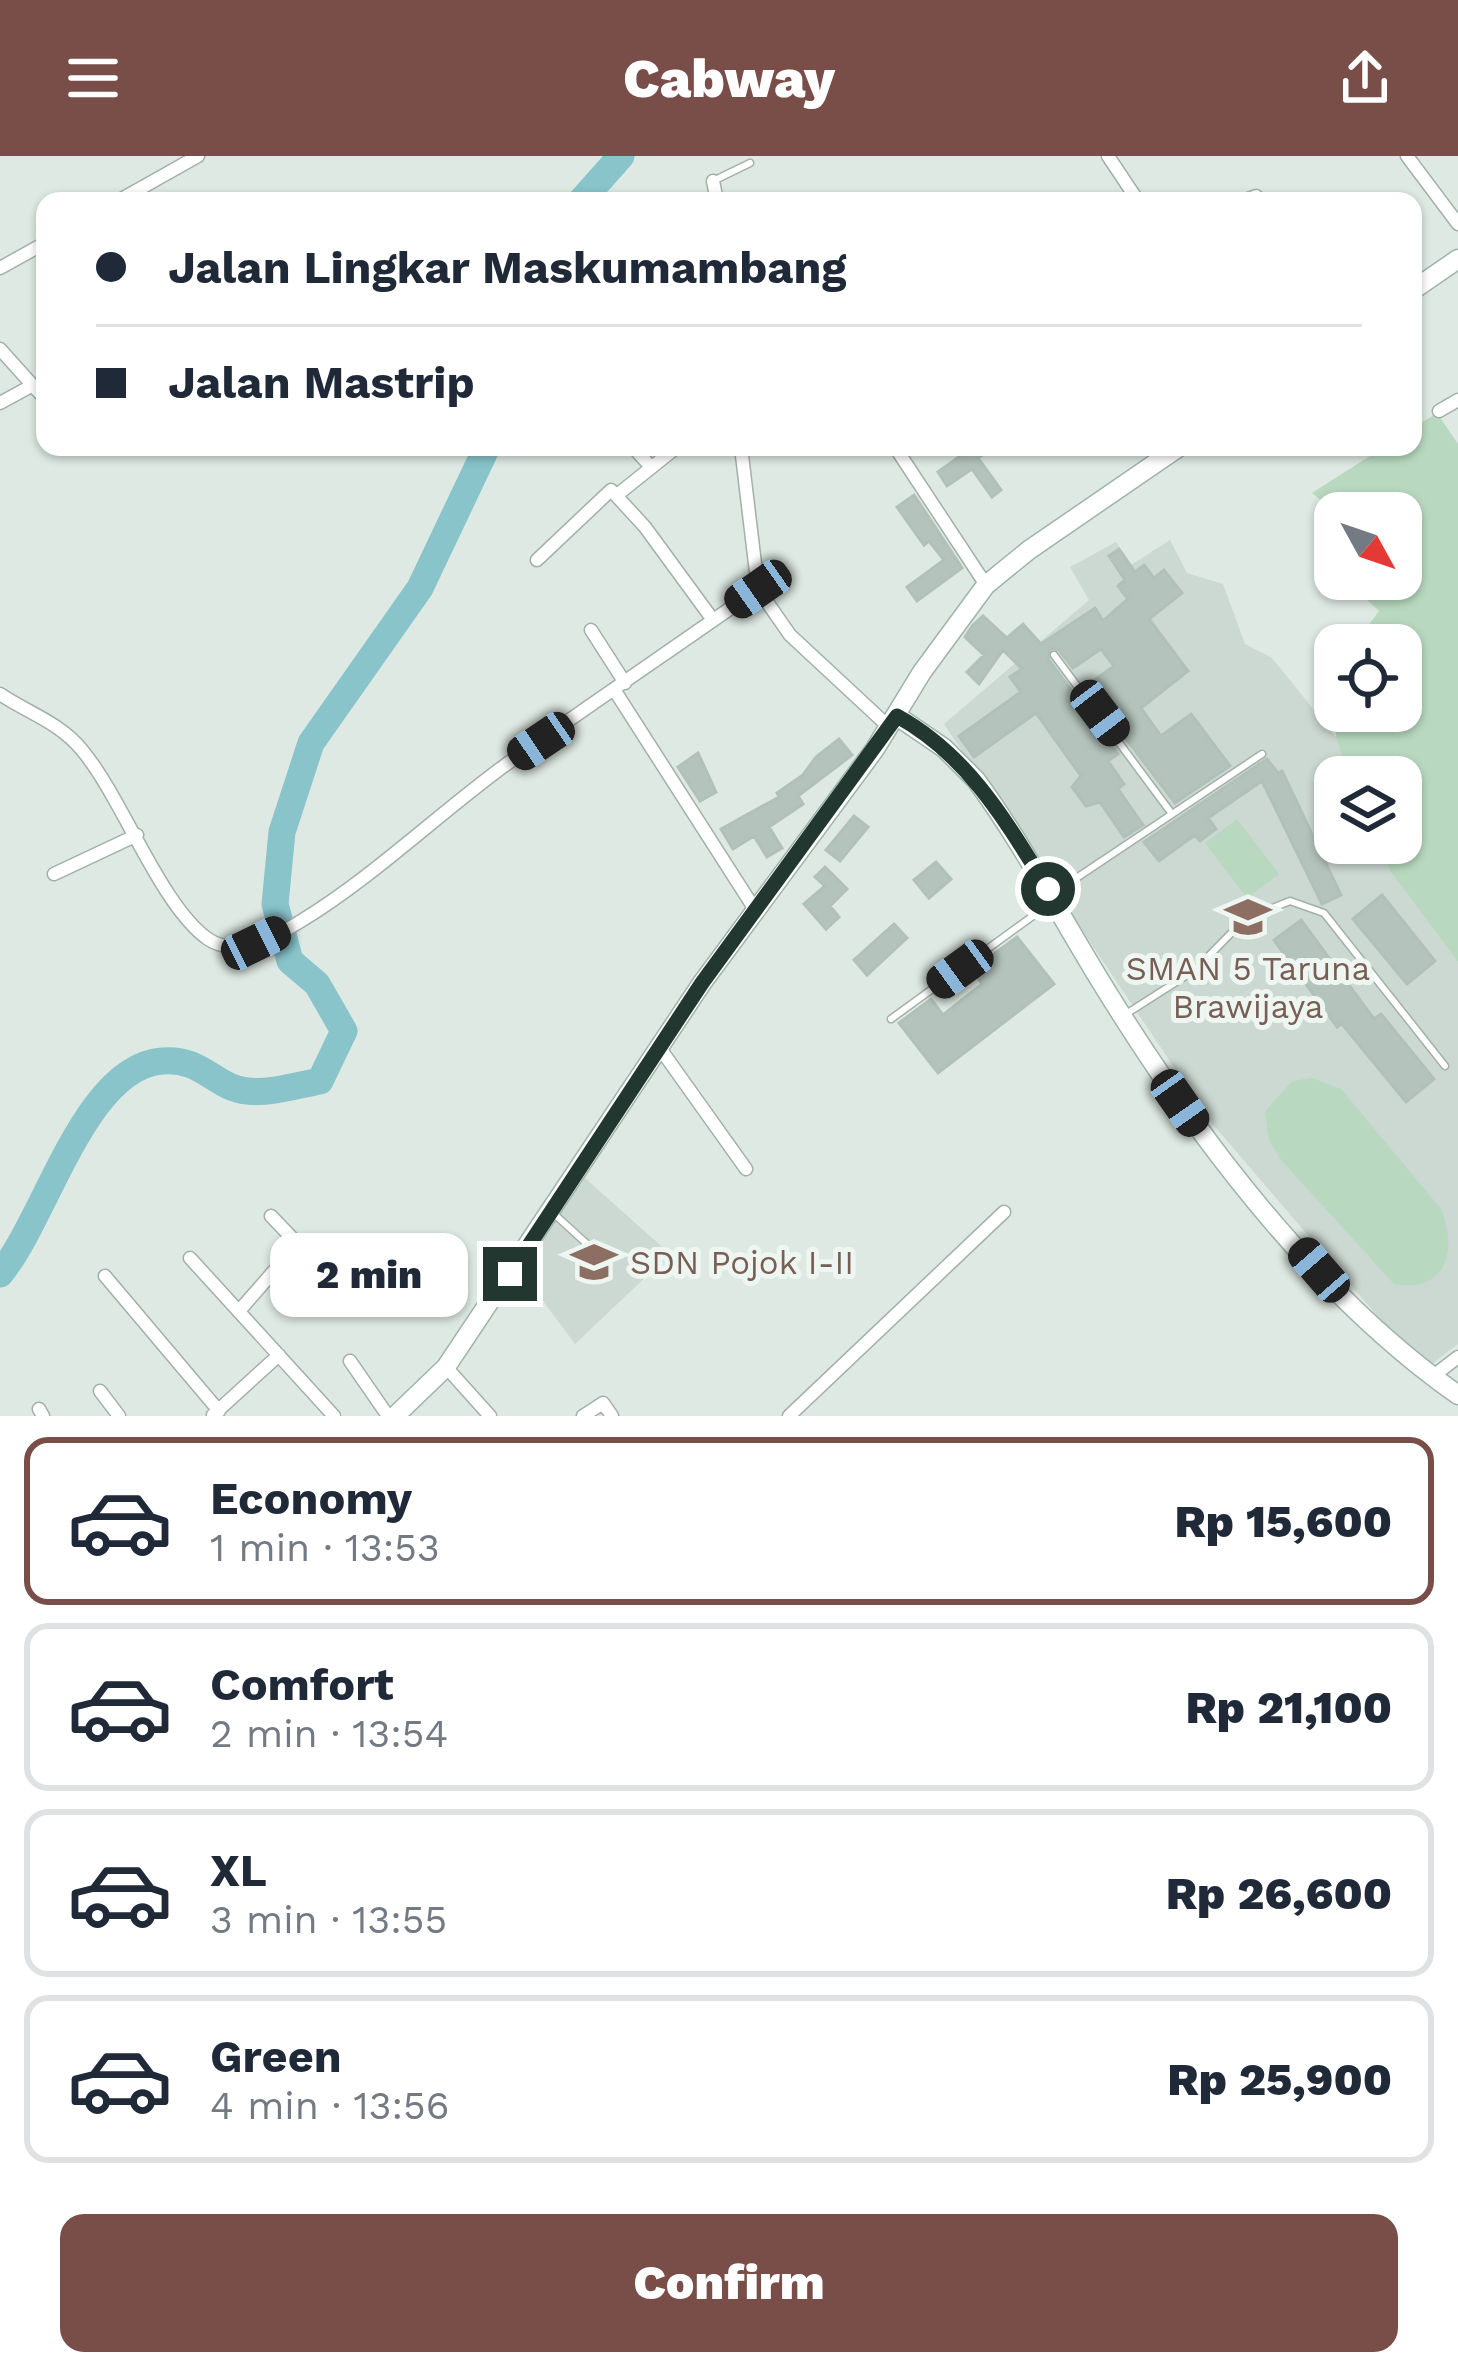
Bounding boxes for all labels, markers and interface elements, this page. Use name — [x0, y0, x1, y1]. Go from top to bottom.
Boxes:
icon: menu — [60, 45, 126, 111]
icon: share — [1332, 45, 1398, 111]
text: Cabway — [623, 47, 835, 110]
text: Jalan Lingkar Maskumambang — [168, 241, 846, 294]
text: Jalan Mastrip — [168, 356, 475, 409]
north arrow — [1314, 492, 1422, 600]
map controls — [1314, 492, 1422, 864]
car — [718, 554, 798, 624]
button: locate — [1314, 624, 1422, 732]
car — [1064, 673, 1136, 753]
car — [501, 706, 581, 776]
button: layers — [1314, 756, 1422, 864]
route start — [1021, 862, 1075, 916]
school or university icon: SMAN 5 Taruna Brawijaya — [1223, 892, 1273, 942]
car — [216, 911, 296, 975]
car — [920, 933, 1000, 1005]
place label: SMAN 5 Taruna Brawijaya — [1126, 949, 1370, 1026]
car — [1145, 1063, 1215, 1143]
car — [1282, 1231, 1356, 1309]
callout: 2 min — [270, 1232, 468, 1316]
school or university icon: SDN Pojok I-II — [569, 1237, 619, 1287]
place label: SDN Pojok I-II — [630, 1243, 854, 1282]
route end — [483, 1247, 537, 1301]
text: 2 min — [316, 1252, 422, 1297]
icon: car — [66, 1467, 174, 1575]
text: Economy — [210, 1472, 412, 1525]
text: Rp 15,600 — [1174, 1495, 1392, 1548]
text: 1 min · 13:53 — [210, 1525, 440, 1570]
icon: car — [66, 1653, 174, 1761]
text: Comfort — [210, 1658, 394, 1711]
text: Rp 21,100 — [1185, 1681, 1392, 1734]
text: 2 min · 13:54 — [210, 1711, 448, 1756]
icon: car — [66, 1839, 174, 1947]
text: XL — [210, 1844, 267, 1897]
text: Rp 26,600 — [1166, 1867, 1392, 1920]
text: 3 min · 13:55 — [210, 1897, 447, 1942]
icon: car — [66, 2025, 174, 2133]
text: Green — [210, 2030, 342, 2083]
text: Rp 25,900 — [1167, 2053, 1392, 2106]
text: 4 min · 13:56 — [210, 2083, 449, 2128]
button: Confirm — [60, 2214, 1398, 2352]

